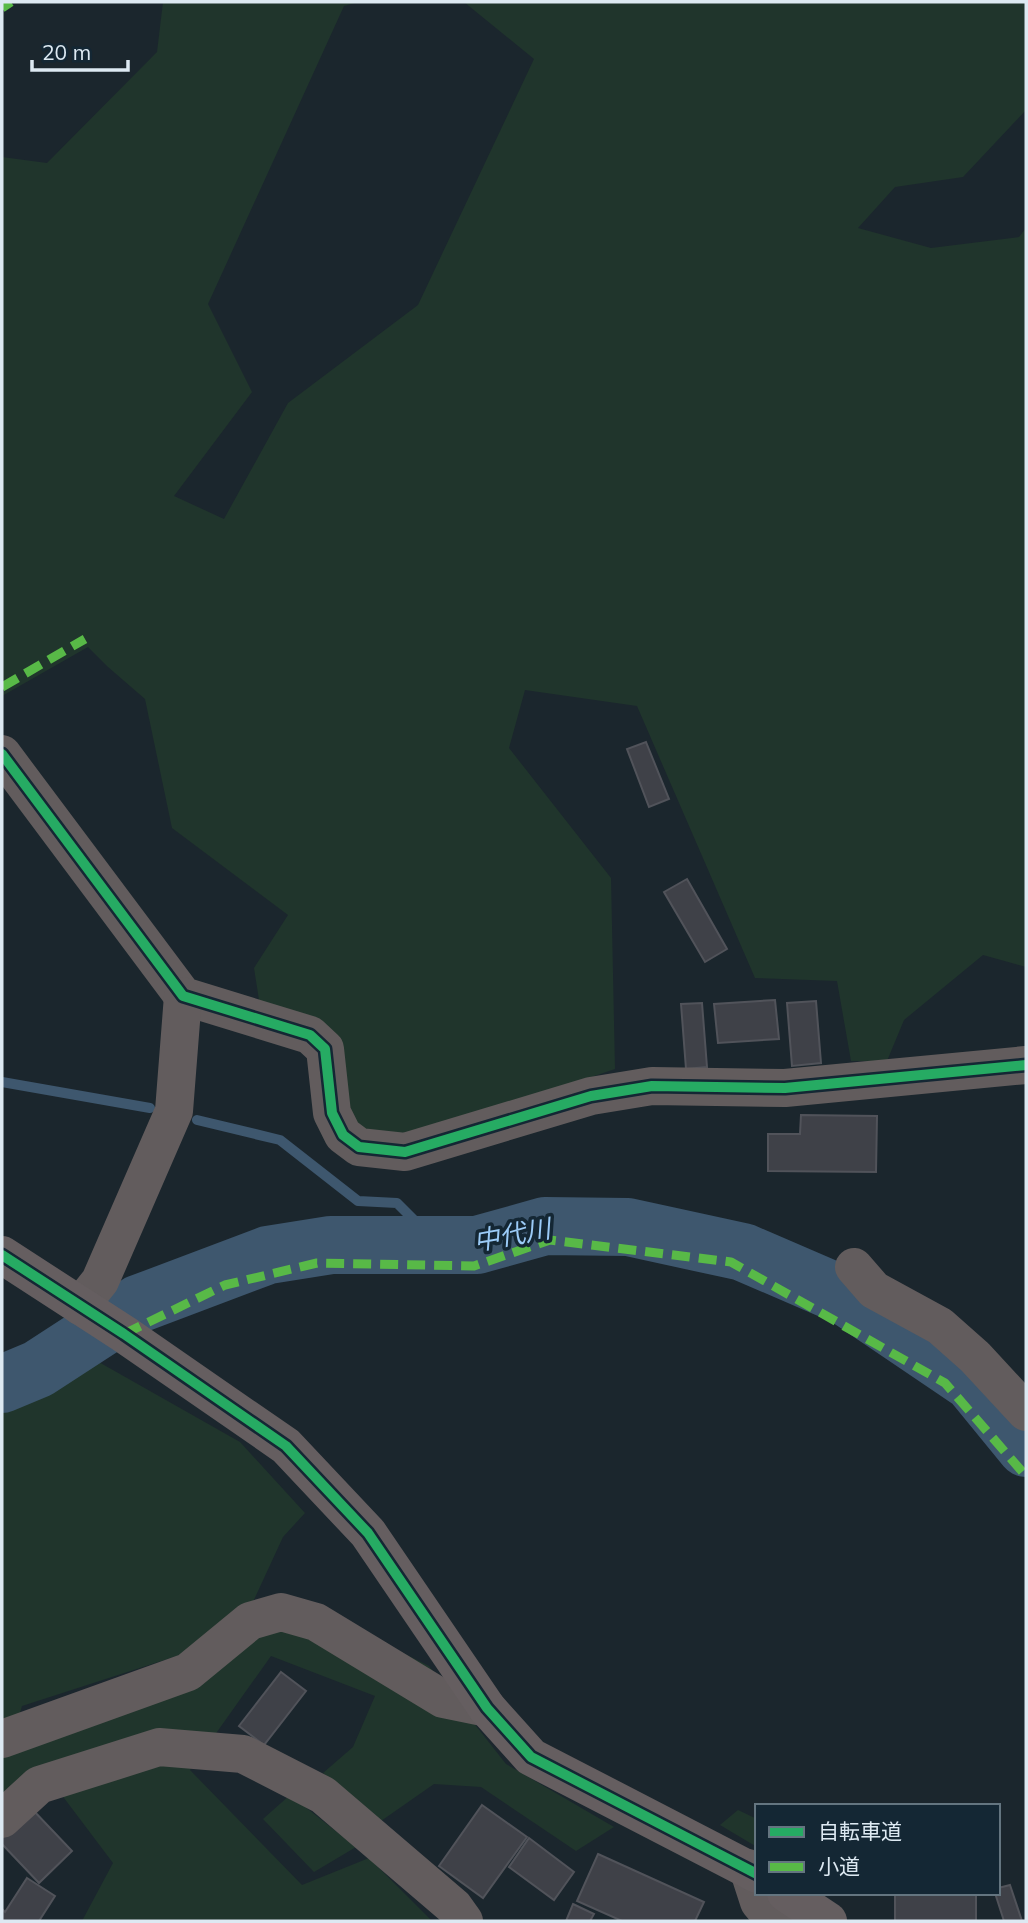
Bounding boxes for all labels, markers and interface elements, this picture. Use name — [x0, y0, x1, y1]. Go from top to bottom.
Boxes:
scale bar — [32, 28, 128, 72]
text: 20 m — [42, 39, 91, 65]
water label: 中代川 — [471, 1211, 556, 1258]
legend — [755, 1804, 1000, 1895]
text: 自転車道 — [818, 1818, 902, 1844]
text: 小道 — [818, 1853, 860, 1879]

